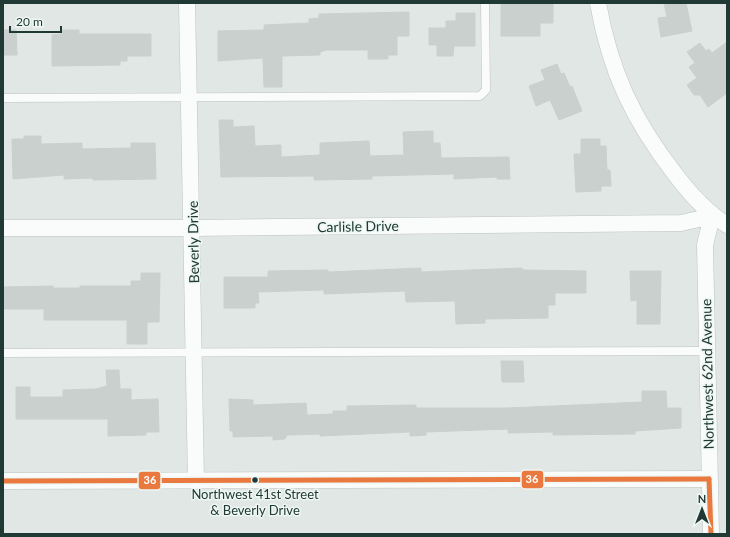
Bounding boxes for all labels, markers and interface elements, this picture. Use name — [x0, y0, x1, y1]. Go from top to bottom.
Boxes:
scale bar — [10, 8, 61, 34]
text: 20 m — [16, 14, 43, 29]
street label: Beverly Drive — [184, 200, 202, 284]
street label: Carlisle Drive — [317, 217, 399, 235]
street label: Northwest 62nd Avenue — [697, 299, 717, 449]
line badge: 36 — [521, 470, 544, 489]
line badge: 36 — [138, 471, 161, 490]
text: 36 — [526, 472, 539, 485]
text: 36 — [144, 473, 157, 486]
marker: Northwest 41st Street & Beverly Drive — [250, 475, 260, 485]
place label: Northwest 41st Street & Beverly Drive — [191, 486, 319, 518]
north arrow — [682, 489, 722, 529]
text: N — [698, 492, 706, 505]

